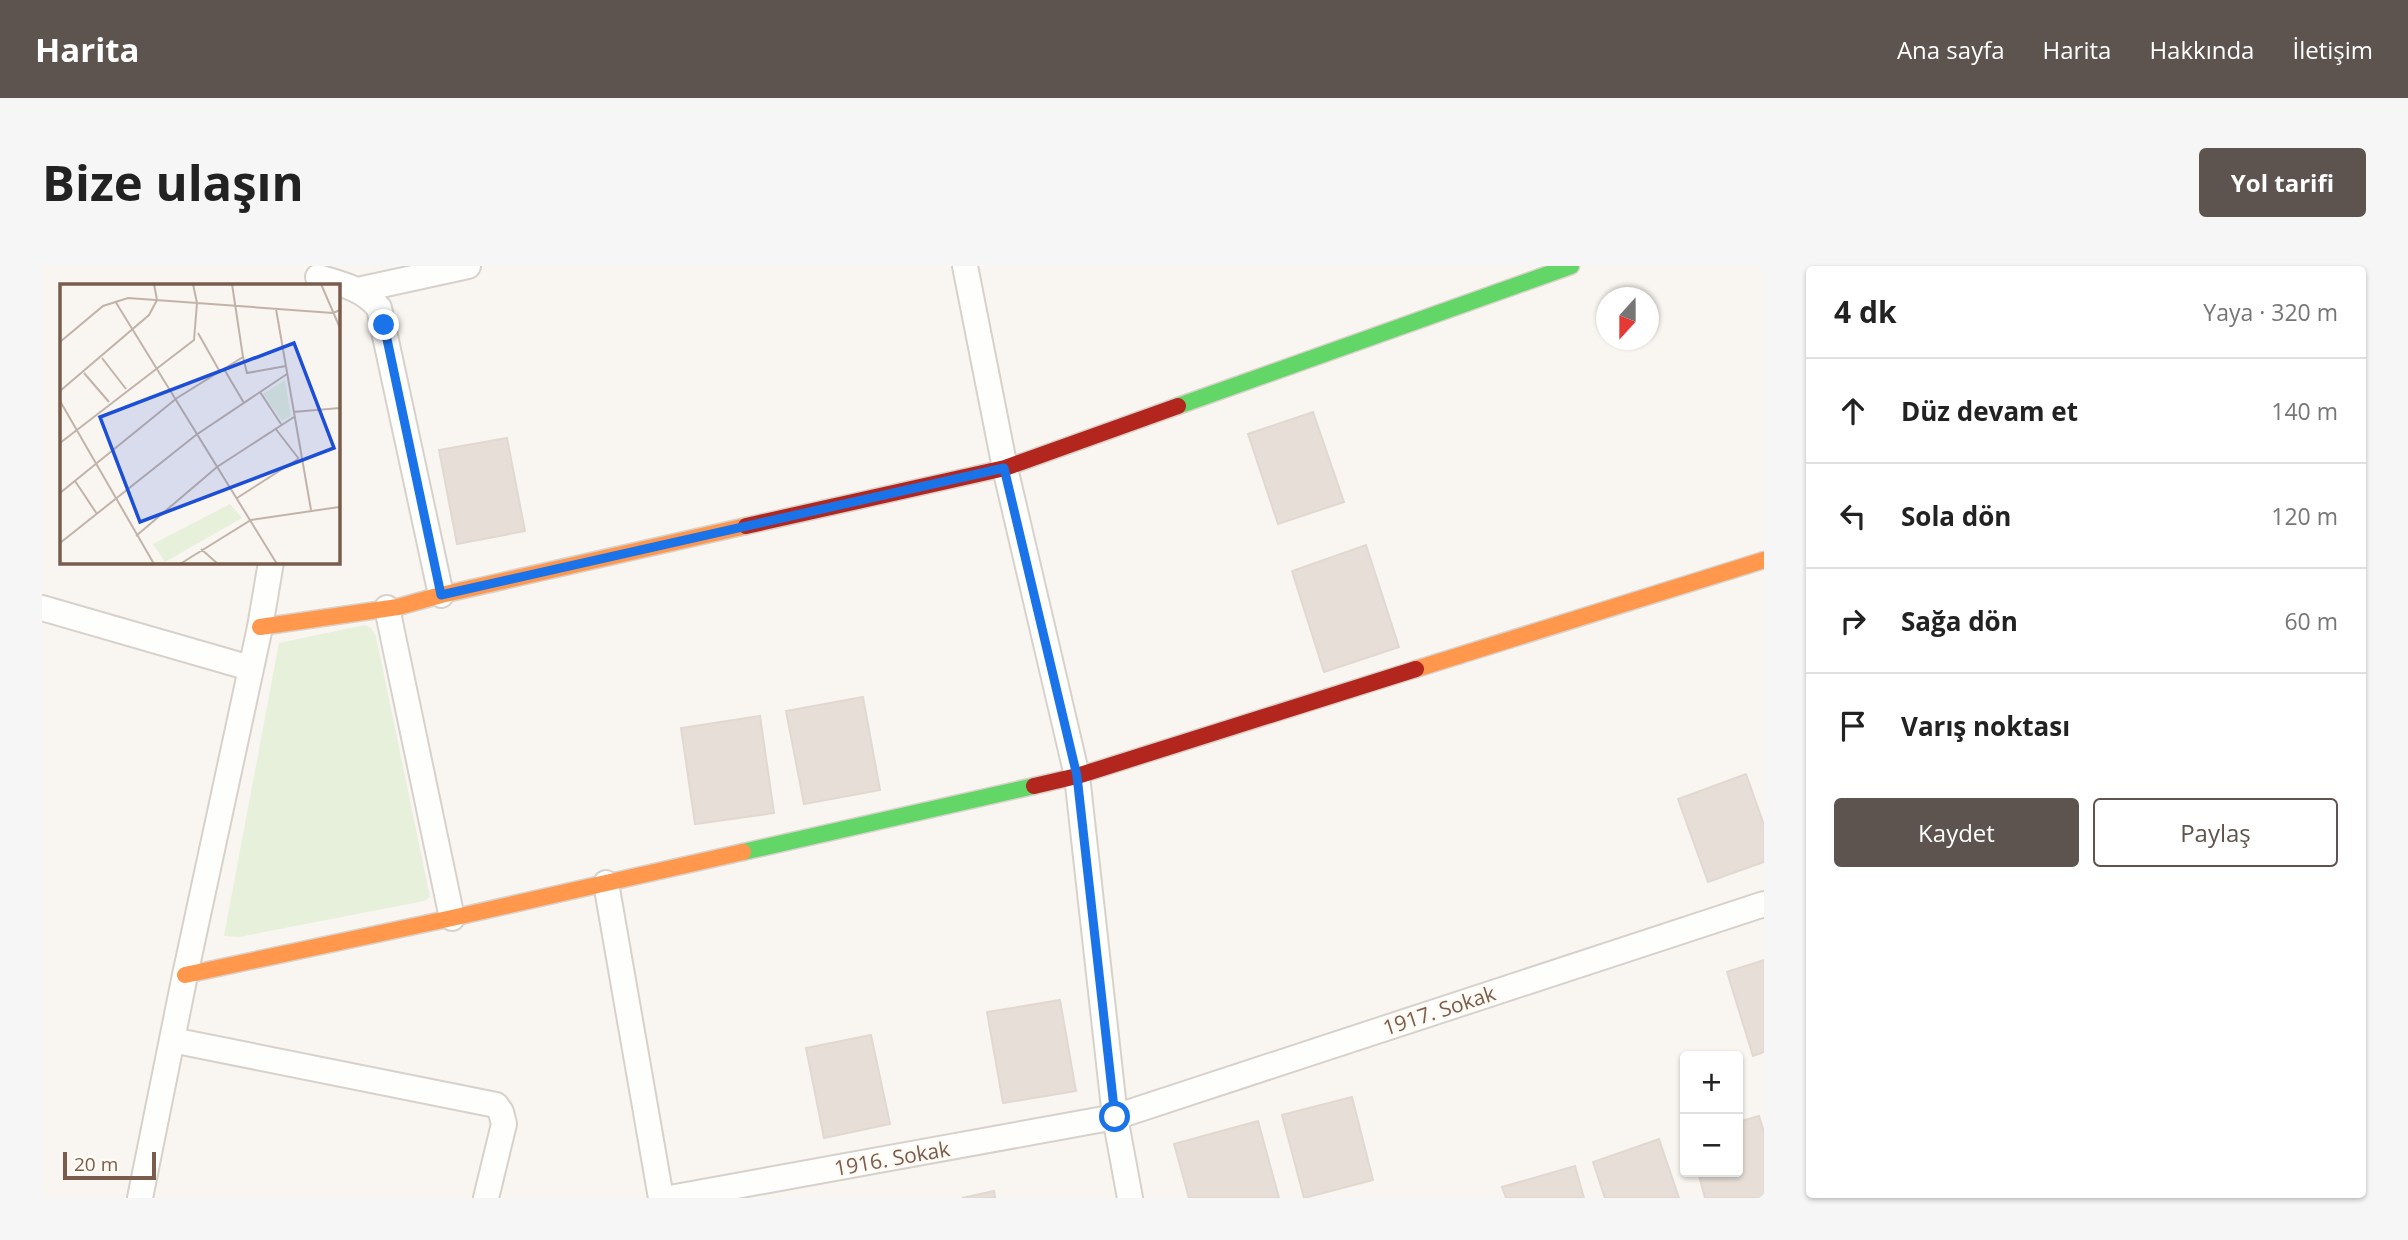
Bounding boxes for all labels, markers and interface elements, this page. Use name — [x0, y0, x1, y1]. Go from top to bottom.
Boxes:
text: Harita — [35, 27, 140, 72]
text: Ana sayfa — [1897, 33, 2005, 66]
text: Harita — [2043, 33, 2111, 66]
text: Hakkında — [2149, 33, 2254, 66]
text: İletişim — [2292, 33, 2373, 66]
button: Yol tarifi — [2199, 148, 2366, 217]
text: Bize ulaşın — [42, 149, 304, 215]
inset map — [60, 284, 340, 564]
north arrow — [1596, 287, 1659, 350]
text: 4 dk — [1834, 291, 1897, 332]
text: Yaya · 320 m — [2203, 296, 2338, 328]
route end — [368, 309, 399, 340]
icon: ahead — [1834, 392, 1872, 430]
text: Düz devam et — [1901, 393, 2078, 429]
text: 140 m — [2271, 395, 2338, 427]
icon: left — [1834, 497, 1872, 535]
text: Sola dön — [1901, 498, 2011, 534]
text: 120 m — [2271, 500, 2338, 532]
icon: right — [1834, 602, 1872, 640]
text: Sağa dön — [1901, 603, 2018, 639]
text: 60 m — [2284, 605, 2338, 637]
icon: arrive — [1834, 707, 1872, 745]
text: Varış noktası — [1901, 708, 2070, 744]
button: Kaydet — [1834, 798, 2079, 867]
button: Paylaş — [2093, 798, 2338, 867]
street label: 1917. Sokak — [1379, 979, 1499, 1041]
map controls — [1680, 1051, 1743, 1177]
button: + — [1680, 1051, 1743, 1114]
route start — [1099, 1101, 1130, 1132]
button: − — [1680, 1114, 1743, 1177]
street label: 1916. Sokak — [832, 1134, 952, 1182]
scale bar — [63, 1149, 156, 1181]
text: 20 m — [74, 1151, 118, 1177]

